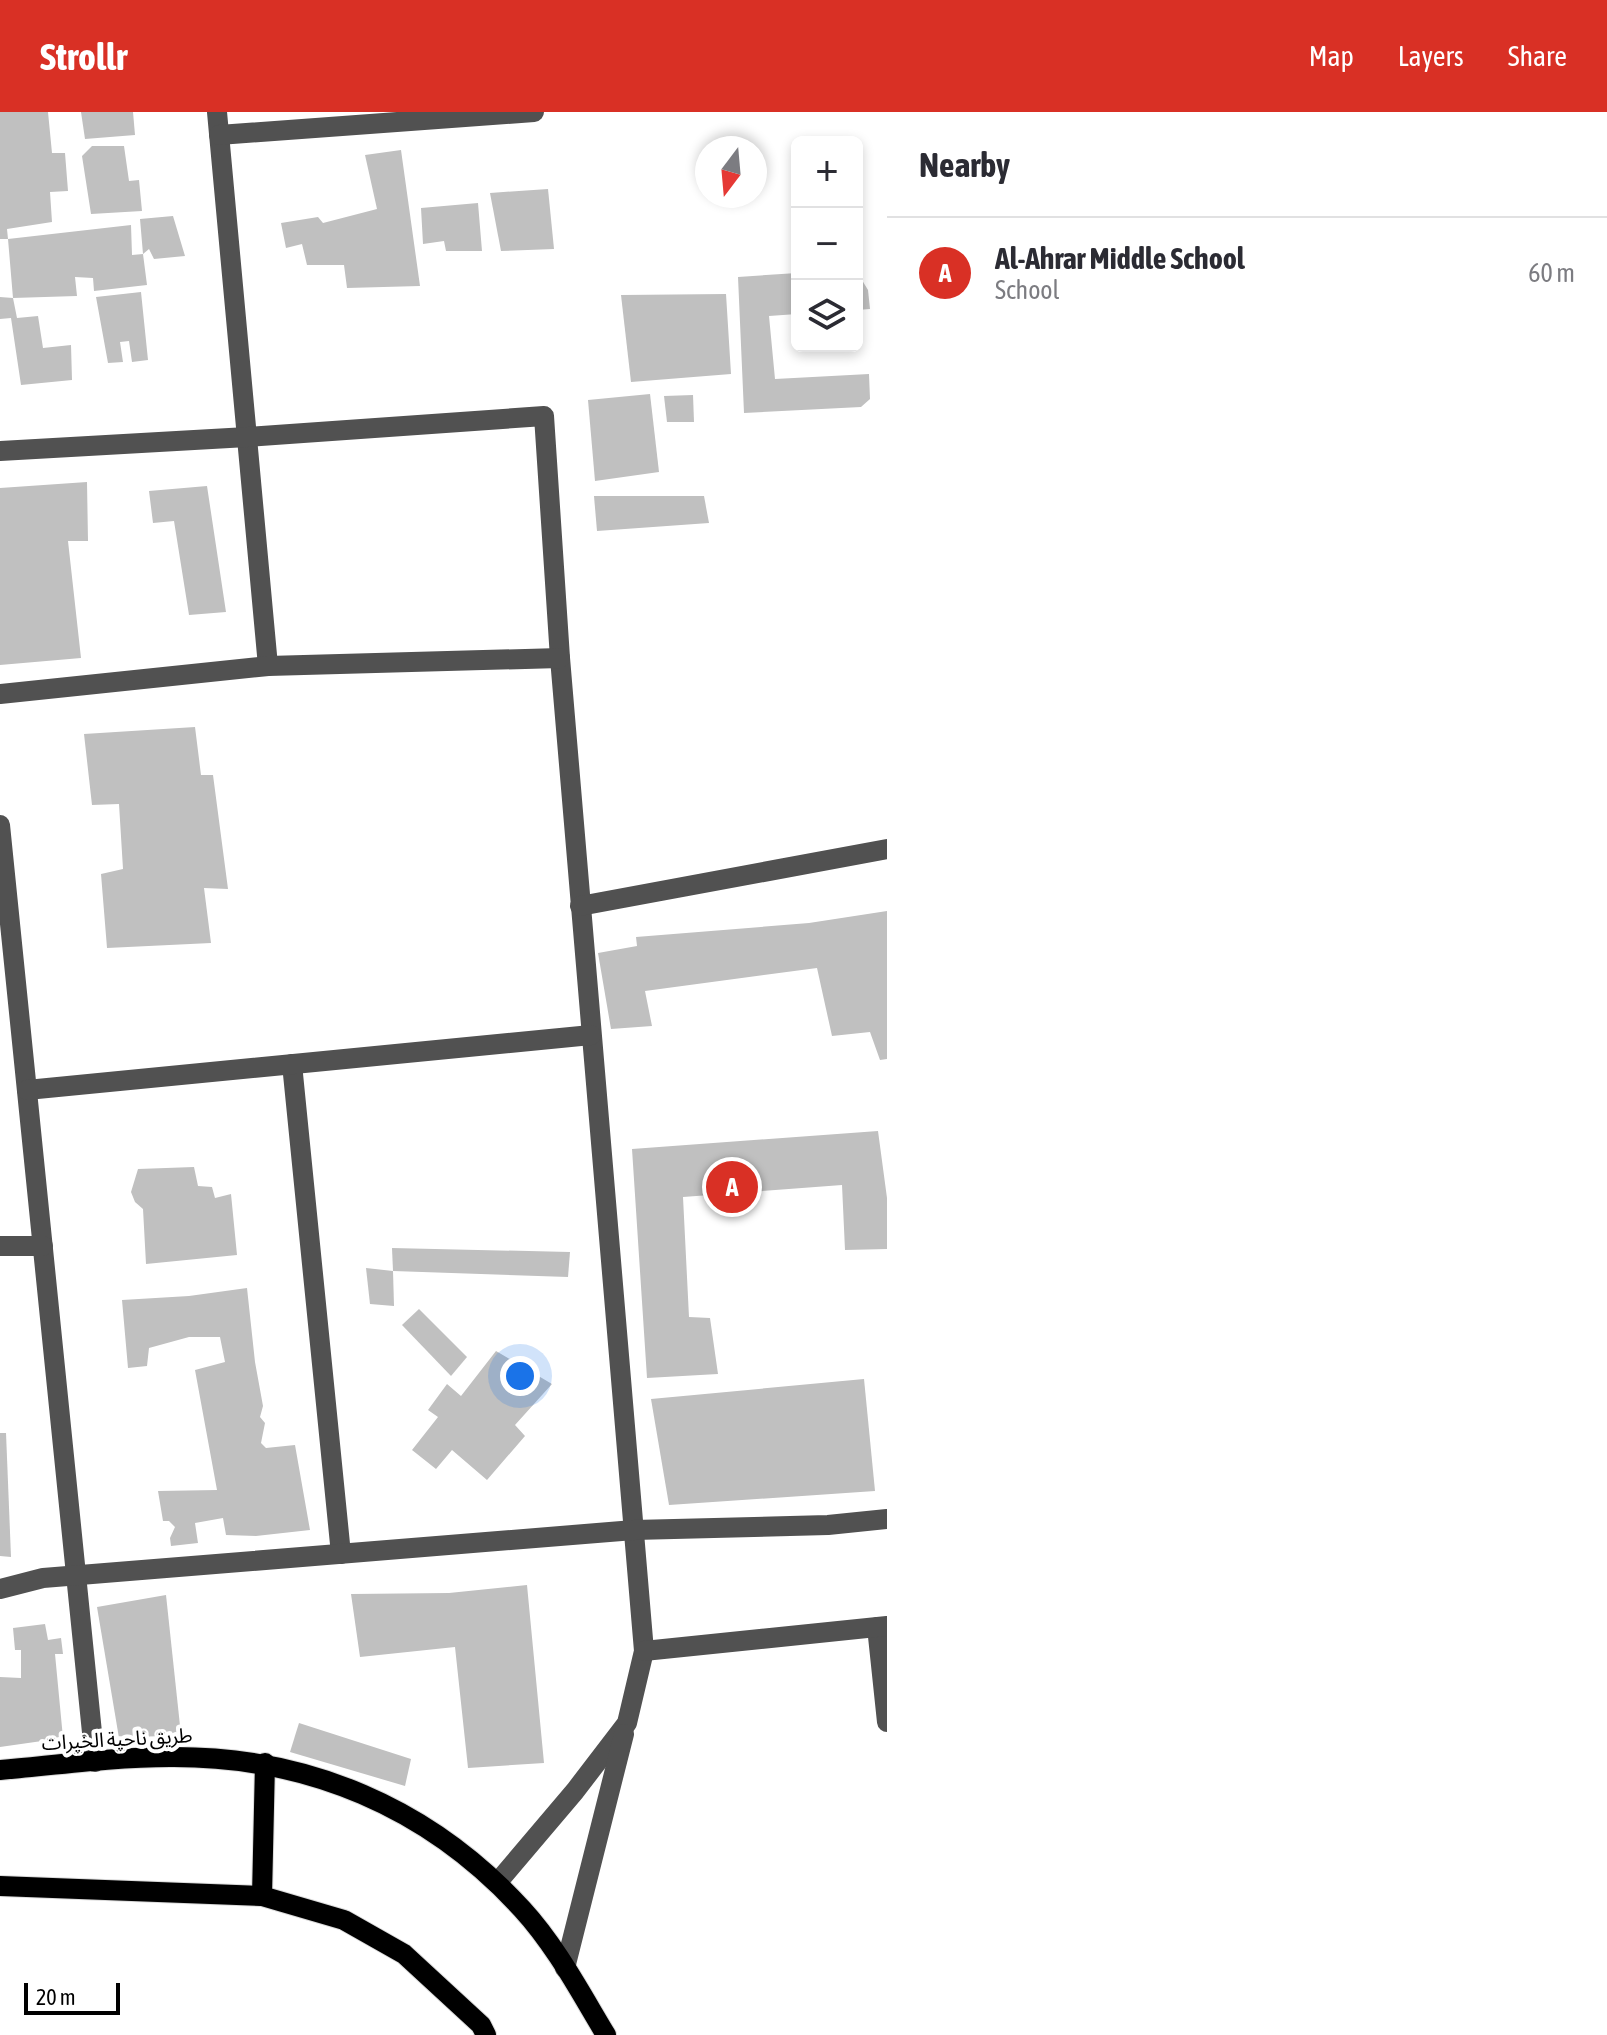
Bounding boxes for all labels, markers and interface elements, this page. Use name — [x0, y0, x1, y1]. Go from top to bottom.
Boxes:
text: Strollr — [40, 35, 127, 78]
text: Map — [1309, 40, 1354, 72]
text: Layers — [1398, 40, 1464, 72]
text: Share — [1508, 40, 1567, 72]
north arrow — [695, 136, 767, 208]
map controls — [791, 136, 863, 352]
button: + — [791, 136, 863, 208]
text: Nearby — [919, 145, 1010, 184]
button: − — [791, 208, 863, 280]
text: Al-Ahrar Middle School — [995, 241, 1245, 275]
text: A — [939, 258, 951, 288]
text: 60 m — [1528, 258, 1575, 288]
text: School — [995, 275, 1059, 305]
button: layers — [791, 280, 863, 352]
pin: A — [706, 1157, 758, 1217]
your location — [500, 1356, 540, 1396]
street label: طريق ناحية الخيرات — [41, 1723, 193, 1756]
scale bar — [24, 1979, 120, 2015]
text: 20 m — [36, 1984, 76, 2010]

